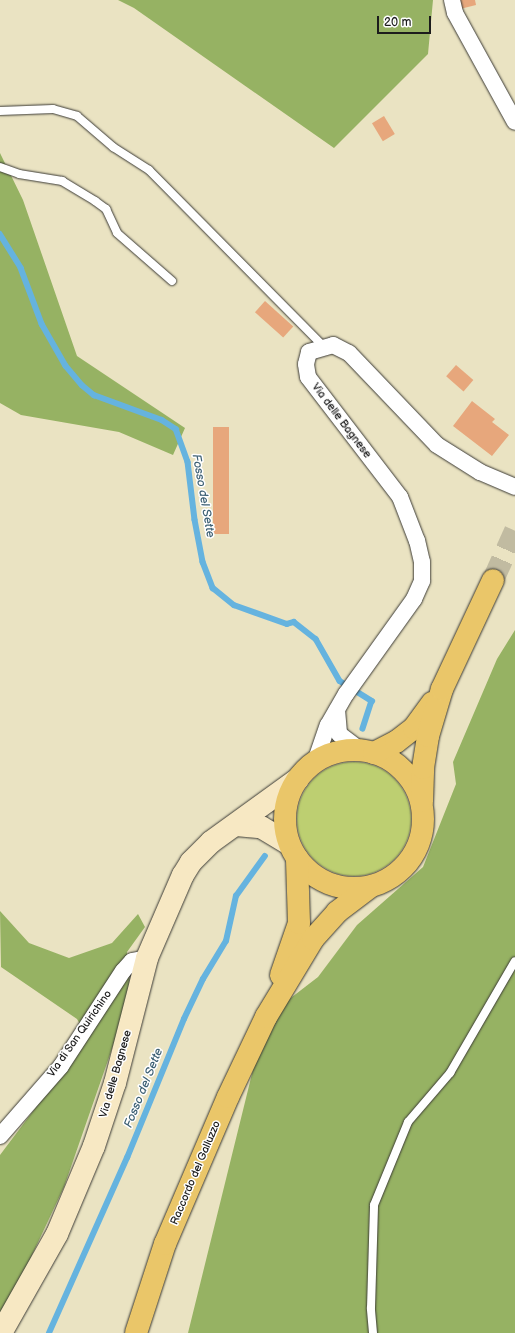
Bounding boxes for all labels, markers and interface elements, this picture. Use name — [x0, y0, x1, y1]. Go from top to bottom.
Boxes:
scale bar — [379, 8, 433, 34]
text: 20 m — [384, 15, 411, 30]
street label: Via delle Bagnese — [308, 381, 374, 461]
water label: Fosso del Sette — [189, 453, 217, 539]
street label: Via di San Quirichino — [45, 988, 115, 1080]
street label: Via delle Bagnese — [97, 1029, 135, 1119]
water label: Fosso del Sette — [121, 1046, 167, 1130]
street label: Raccordo del Galluzzo — [168, 1119, 224, 1227]

